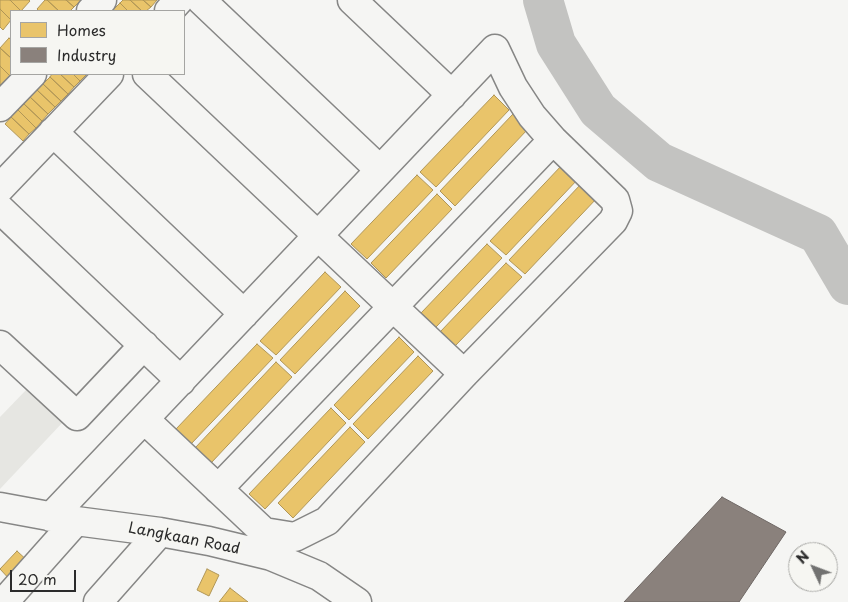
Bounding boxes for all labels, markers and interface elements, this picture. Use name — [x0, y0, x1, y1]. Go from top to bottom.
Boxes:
legend — [10, 10, 185, 75]
text: Homes — [57, 18, 106, 41]
text: Industry — [57, 43, 116, 66]
street label: Langkaan Road — [127, 519, 241, 559]
north arrow — [788, 542, 838, 592]
text: N — [791, 546, 814, 568]
scale bar — [12, 560, 79, 592]
text: 20 m — [18, 567, 57, 590]

